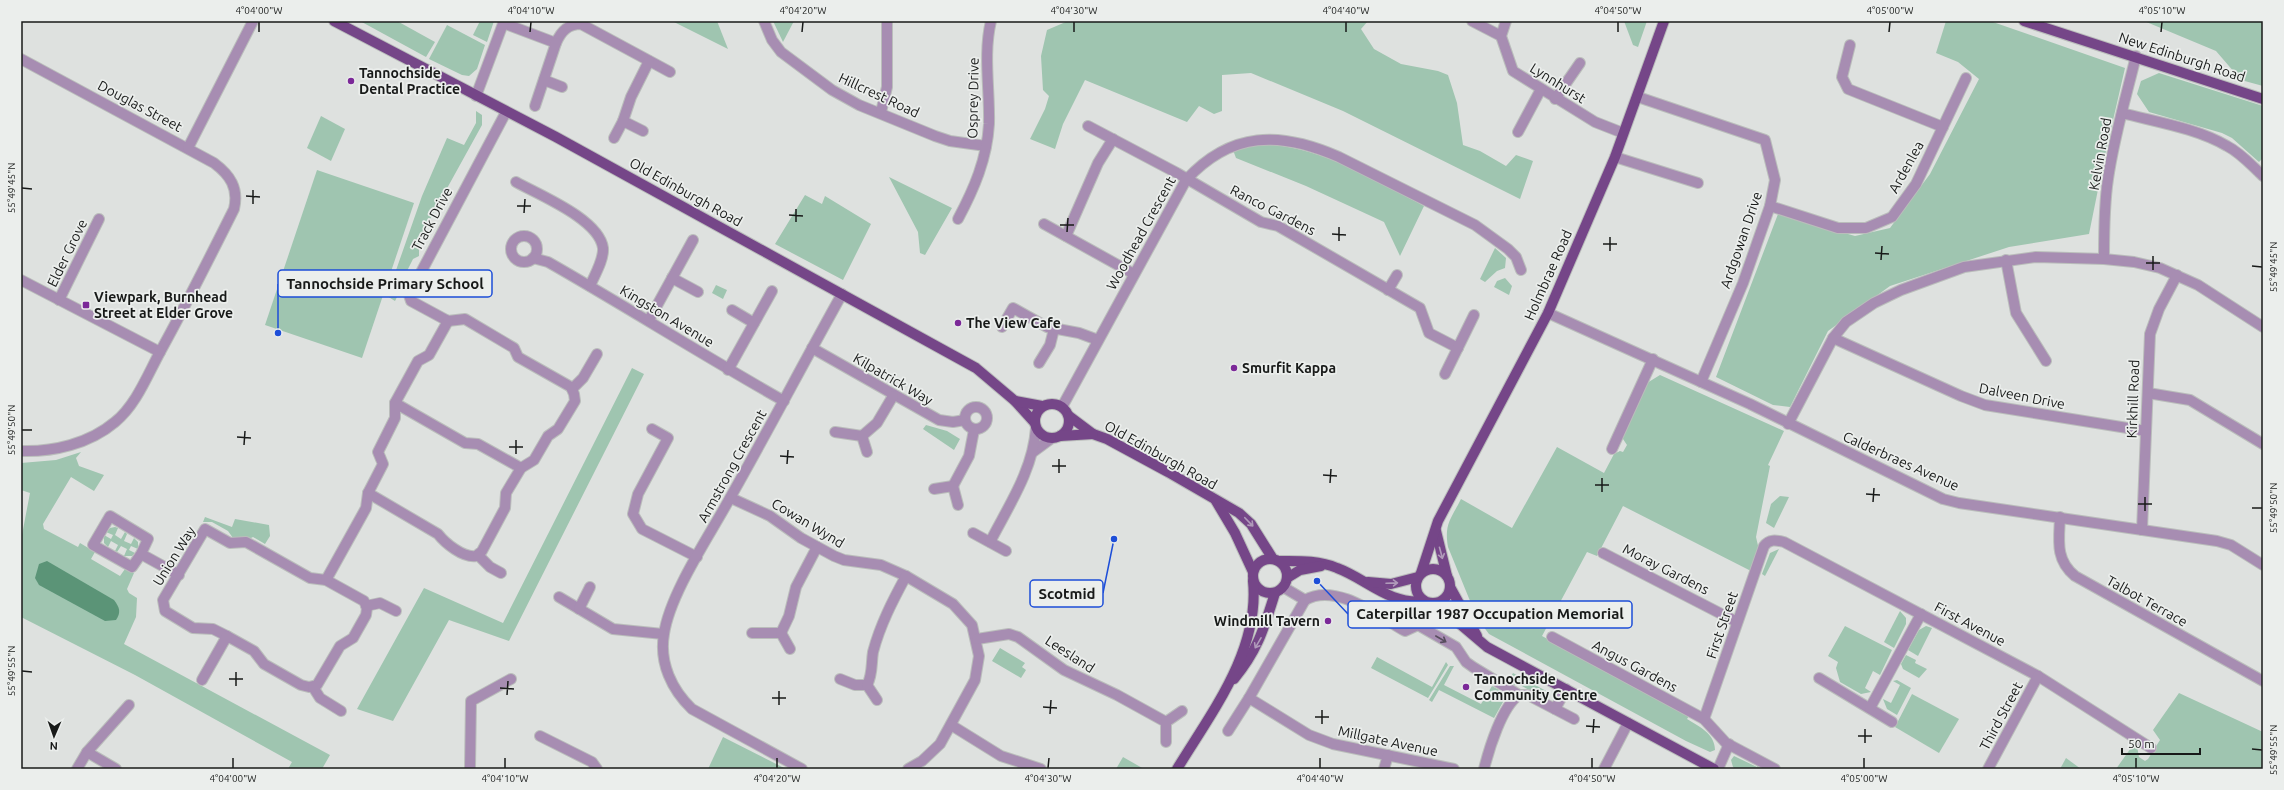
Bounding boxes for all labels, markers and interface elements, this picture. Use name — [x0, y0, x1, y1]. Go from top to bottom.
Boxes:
text: 4°04'00"W — [235, 5, 283, 16]
text: 4°04'10"W — [507, 5, 555, 16]
text: 4°04'20"W — [779, 5, 827, 16]
text: 4°04'30"W — [1050, 5, 1098, 16]
text: 4°04'40"W — [1322, 5, 1370, 16]
text: 4°04'50"W — [1594, 5, 1642, 16]
text: 4°05'00"W — [1866, 5, 1914, 16]
text: 4°05'10"W — [2138, 5, 2186, 16]
street label: New Edinburgh Road — [2117, 29, 2247, 85]
street label: Osprey Drive — [964, 57, 982, 139]
street label: Lynnhurst — [1527, 60, 1589, 107]
place label: Tannochside Dental Practice — [359, 65, 460, 97]
street label: Hillcrest Road — [836, 69, 922, 121]
marker: Tannochside Dental Practice — [346, 76, 356, 86]
street label: Douglas Street — [95, 77, 185, 135]
street label: Kelvin Road — [2086, 116, 2114, 192]
street label: Ardenlea — [1885, 138, 1927, 196]
street label: Old Edinburgh Road — [627, 154, 745, 230]
text: 55°49'45"N — [6, 163, 17, 213]
street label: Woodhead Crescent — [1103, 173, 1179, 292]
street label: Ranco Gardens — [1228, 182, 1318, 238]
street label: Track Drive — [409, 184, 455, 254]
street label: Ardgowan Drive — [1717, 190, 1765, 290]
street label: Elder Grove — [44, 217, 90, 289]
street label: Holmbrae Road — [1521, 227, 1575, 323]
text: 55°49'45"N — [2268, 242, 2279, 292]
callout: Tannochside Primary School — [278, 270, 492, 297]
text: Tannochside Primary School — [286, 275, 484, 292]
street label: Kingston Avenue — [617, 282, 717, 350]
place label: Viewpark, Burnhead Street at Elder Grove — [94, 289, 233, 321]
marker: Viewpark, Burnhead Street at Elder Grove — [81, 300, 91, 310]
place label: The View Cafe — [966, 315, 1061, 331]
marker: The View Cafe — [953, 318, 963, 328]
street label: Kilpatrick Way — [851, 350, 936, 408]
street label: Kirkhill Road — [2124, 359, 2142, 439]
place label: Smurfit Kappa — [1242, 360, 1336, 376]
marker: Smurfit Kappa — [1229, 363, 1239, 373]
street label: Dalveen Drive — [1978, 380, 2066, 412]
text: 55°49'50"N — [6, 405, 17, 455]
street label: Armstrong Crescent — [694, 407, 770, 525]
street label: Old Edinburgh Road — [1102, 417, 1220, 493]
street label: Calderbraes Avenue — [1840, 428, 1962, 494]
text: 55°49'50"N — [2268, 483, 2279, 533]
street label: Cowan Wynd — [769, 495, 847, 551]
one-way arrow — [1244, 517, 1253, 527]
street label: Union Way — [149, 523, 199, 589]
street label: Moray Gardens — [1620, 540, 1712, 598]
one-way arrow — [1438, 546, 1445, 559]
street label: Talbot Terrace — [2104, 572, 2190, 630]
callout: Scotmid — [1030, 580, 1103, 607]
one-way arrow — [1385, 580, 1398, 587]
text: Scotmid — [1038, 585, 1096, 602]
street label: First Street — [1703, 589, 1741, 661]
street label: First Avenue — [1932, 599, 2008, 649]
callout: Caterpillar 1987 Occupation Memorial — [1348, 601, 1632, 628]
text: Caterpillar 1987 Occupation Memorial — [1356, 605, 1624, 622]
place label: Windmill Tavern — [1214, 613, 1320, 629]
marker: Windmill Tavern — [1323, 616, 1333, 626]
street label: Leesland — [1042, 632, 1098, 676]
one-way arrow — [1435, 635, 1447, 643]
one-way arrow — [1254, 637, 1262, 649]
street label: Angus Gardens — [1590, 637, 1680, 695]
text: 55°49'55"N — [6, 646, 17, 696]
place label: Tannochside Community Centre — [1474, 671, 1597, 703]
street label: Third Street — [1976, 679, 2026, 753]
marker: Tannochside Community Centre — [1461, 682, 1471, 692]
north arrow — [34, 716, 74, 756]
street label: Millgate Avenue — [1337, 723, 1439, 759]
text: 55°49'55"N — [2268, 725, 2279, 775]
scale bar — [2122, 730, 2200, 756]
text: 50 m — [2128, 737, 2155, 750]
text: N — [49, 740, 58, 752]
text: 4°04'00"W — [209, 773, 257, 784]
text: 4°04'10"W — [481, 773, 529, 784]
text: 4°04'20"W — [753, 773, 801, 784]
text: 4°04'30"W — [1024, 773, 1072, 784]
text: 4°04'40"W — [1296, 773, 1344, 784]
text: 4°04'50"W — [1568, 773, 1616, 784]
text: 4°05'00"W — [1840, 773, 1888, 784]
text: 4°05'10"W — [2112, 773, 2160, 784]

